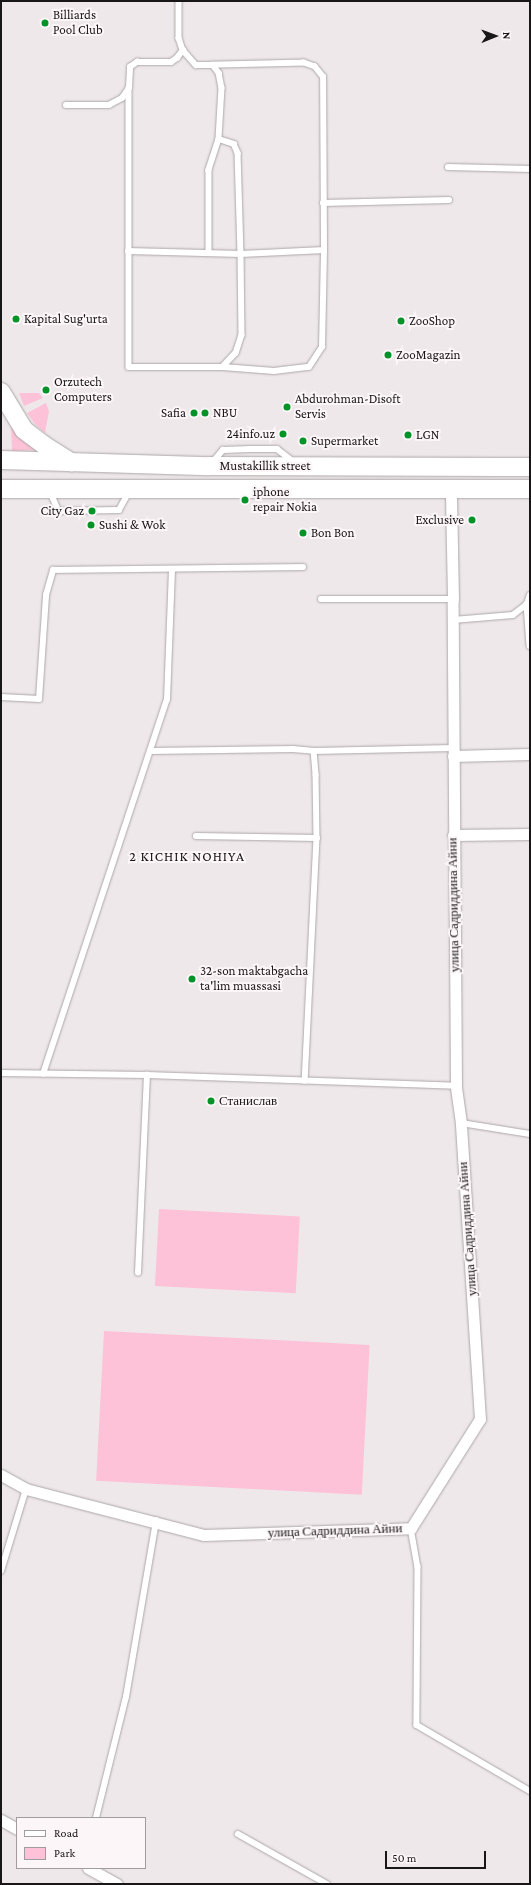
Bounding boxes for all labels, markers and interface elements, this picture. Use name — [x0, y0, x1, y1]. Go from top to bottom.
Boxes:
place label: Billiards Pool Club — [53, 8, 103, 39]
north arrow — [475, 16, 515, 56]
marker: Billiards Pool Club — [40, 18, 50, 28]
text: N — [501, 32, 513, 40]
place label: Kapital Sug'urta — [24, 311, 108, 327]
place label: ZooShop — [409, 313, 455, 329]
marker: Kapital Sug'urta — [11, 314, 21, 324]
marker: ZooShop — [396, 316, 406, 326]
place label: ZooMagazin — [396, 347, 461, 363]
marker: ZooMagazin — [383, 350, 393, 360]
place label: Orzutech Computers — [54, 375, 112, 406]
marker: Orzutech Computers — [41, 385, 51, 395]
place label: Abdurohman-Disoft Servis — [295, 392, 400, 423]
marker: Abdurohman-Disoft Servis — [282, 402, 292, 412]
place label: Safia — [161, 405, 186, 421]
place label: NBU — [213, 405, 237, 421]
marker: Safia — [189, 408, 199, 418]
marker: NBU — [200, 408, 210, 418]
place label: 24info.uz — [226, 426, 275, 442]
place label: LGN — [416, 427, 439, 443]
marker: 24info.uz — [278, 429, 288, 439]
marker: LGN — [403, 430, 413, 440]
place label: Supermarket — [311, 433, 378, 449]
marker: Supermarket — [298, 436, 308, 446]
street label: Mustakillik street — [219, 458, 311, 474]
place label: iphone repair Nokia — [253, 485, 317, 516]
marker: iphone repair Nokia — [240, 495, 250, 505]
place label: City Gaz — [41, 503, 84, 519]
marker: City Gaz — [87, 506, 97, 516]
place label: Exclusive — [416, 512, 464, 528]
marker: Exclusive — [467, 515, 477, 525]
place label: Sushi & Wok — [99, 517, 165, 533]
marker: Sushi & Wok — [86, 520, 96, 530]
place label: Bon Bon — [311, 525, 355, 541]
marker: Bon Bon — [298, 528, 308, 538]
street label: улица Садриддина Айни — [445, 838, 463, 972]
district label: 2 KICHIK NOHIYA — [129, 848, 245, 864]
place label: 32-son maktabgacha ta'lim muassasi — [200, 964, 308, 995]
marker: 32-son maktabgacha ta'lim muassasi — [187, 974, 197, 984]
place label: Станислав — [219, 1093, 277, 1109]
marker: Станислав — [206, 1096, 216, 1106]
street label: улица Садриддина Айни — [456, 1161, 480, 1297]
street label: улица Садриддина Айни — [267, 1521, 403, 1541]
legend — [16, 1817, 146, 1869]
text: Road — [54, 1826, 78, 1840]
scale bar — [387, 1843, 488, 1869]
text: Park — [54, 1846, 75, 1860]
text: 50 m — [392, 1851, 416, 1865]

